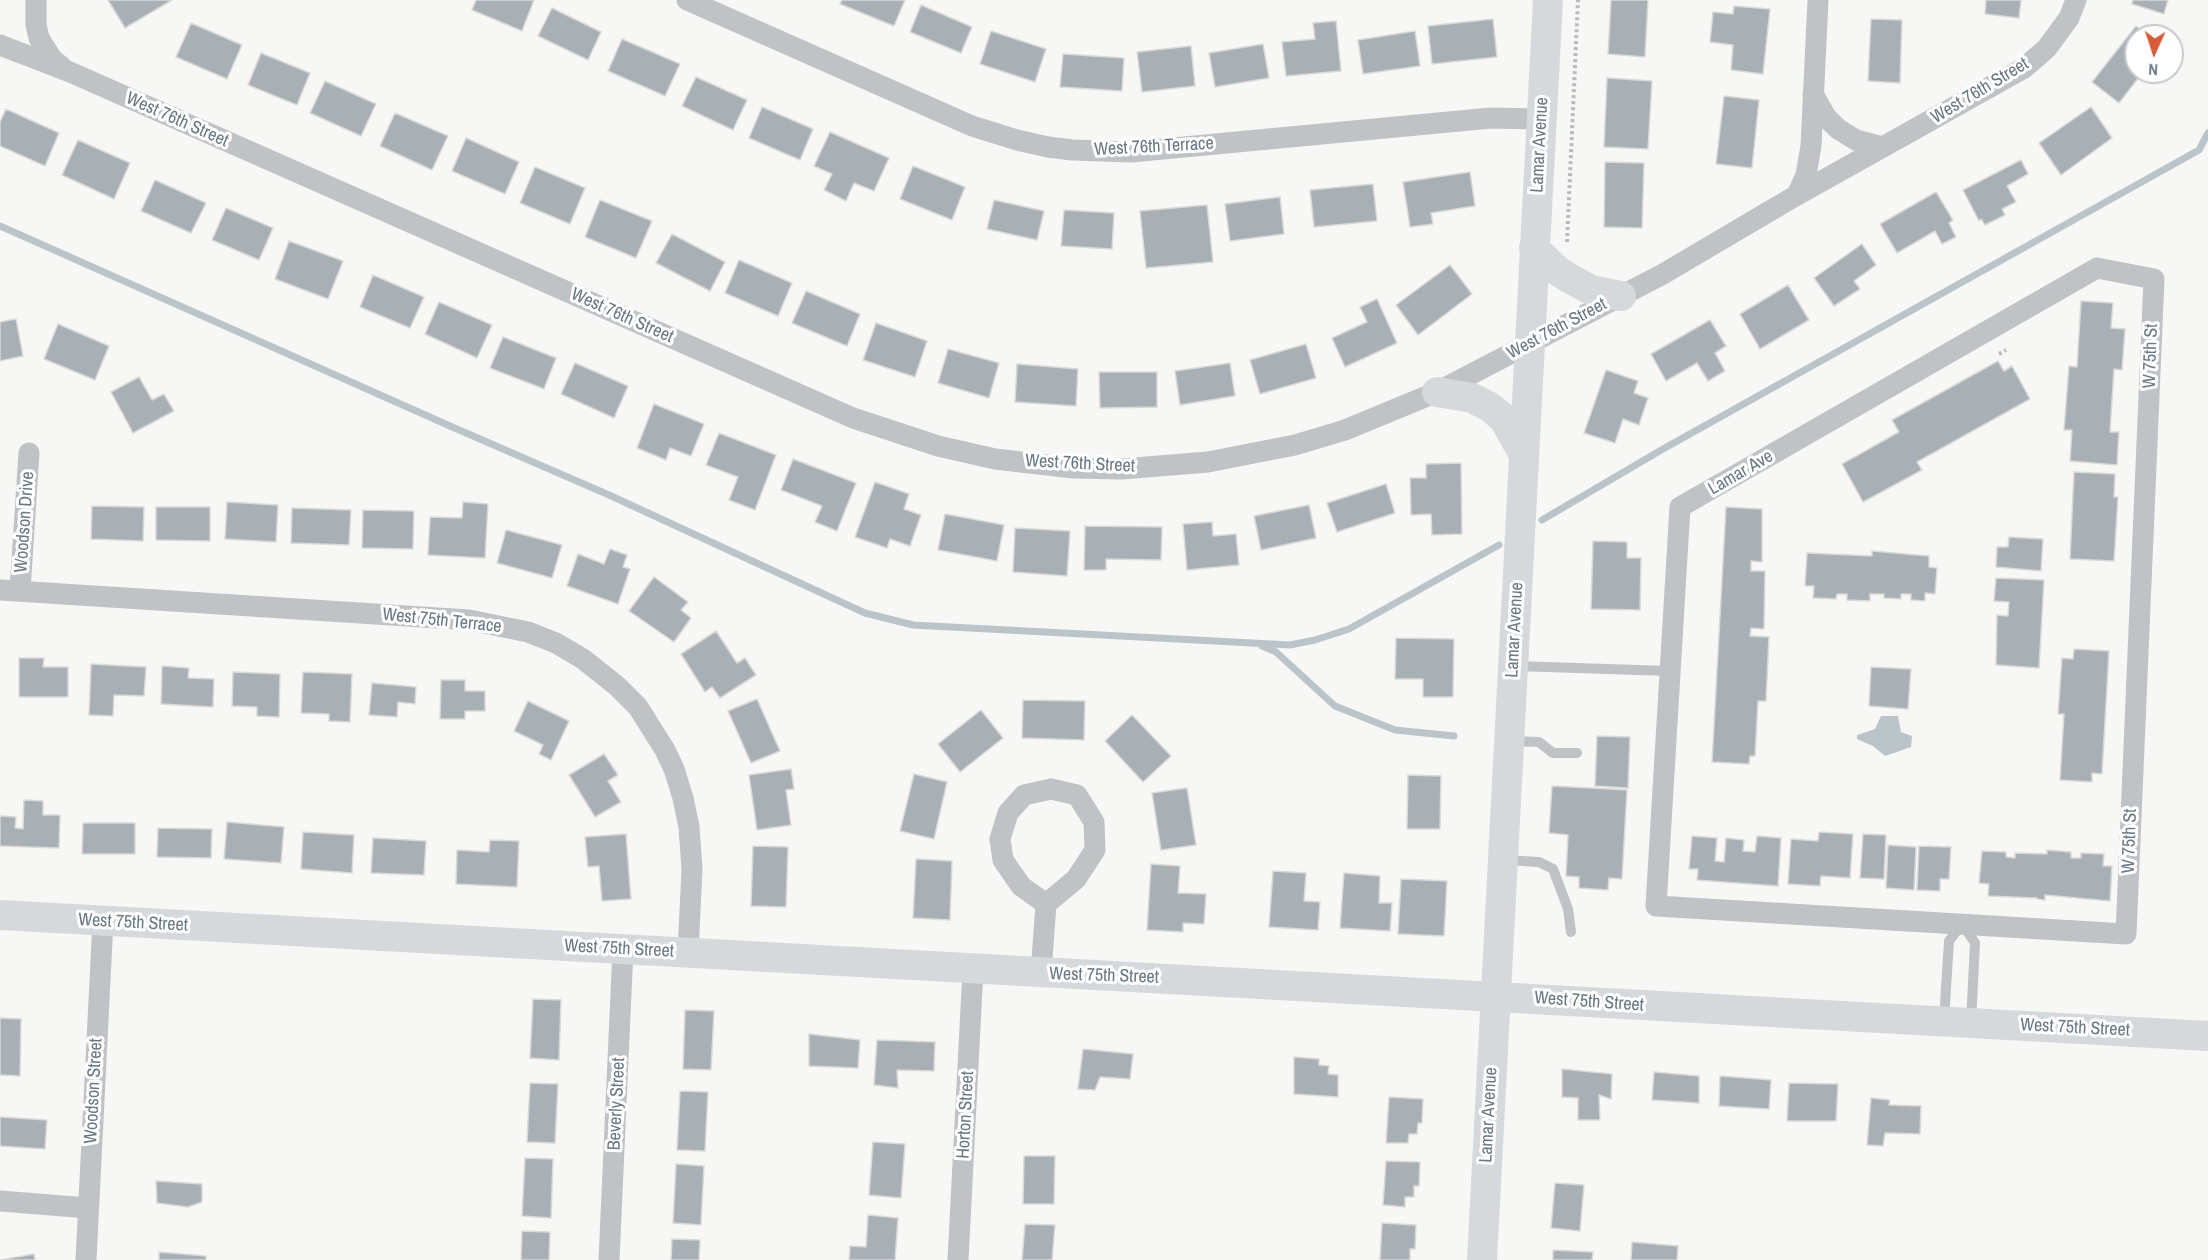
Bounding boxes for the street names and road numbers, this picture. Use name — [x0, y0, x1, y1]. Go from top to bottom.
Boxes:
street label: West 76th Street — [1927, 53, 2033, 129]
street label: West 76th Street — [123, 88, 231, 152]
street label: Lamar Avenue — [1527, 97, 1553, 193]
street label: West 76th Terrace — [1094, 133, 1214, 161]
street label: West 76th Street — [568, 284, 676, 348]
street label: West 76th Street — [1504, 294, 1610, 364]
street label: W 75th St — [2139, 323, 2163, 389]
street label: Lamar Ave — [1705, 446, 1777, 500]
street label: West 76th Street — [1025, 450, 1135, 478]
street label: Woodson Drive — [11, 471, 39, 573]
street label: Lamar Avenue — [1502, 582, 1528, 678]
street label: West 75th Terrace — [381, 604, 503, 638]
street label: W 75th St — [2118, 808, 2142, 874]
street label: West 75th Street — [78, 909, 188, 937]
street label: West 75th Street — [564, 935, 674, 963]
street label: West 75th Street — [1049, 963, 1159, 989]
street label: West 75th Street — [1534, 987, 1644, 1017]
street label: West 75th Street — [2020, 1014, 2130, 1042]
street label: Woodson Street — [80, 1038, 108, 1144]
street label: Beverly Street — [604, 1057, 630, 1151]
street label: Lamar Avenue — [1476, 1067, 1502, 1163]
street label: Horton Street — [953, 1071, 979, 1159]

